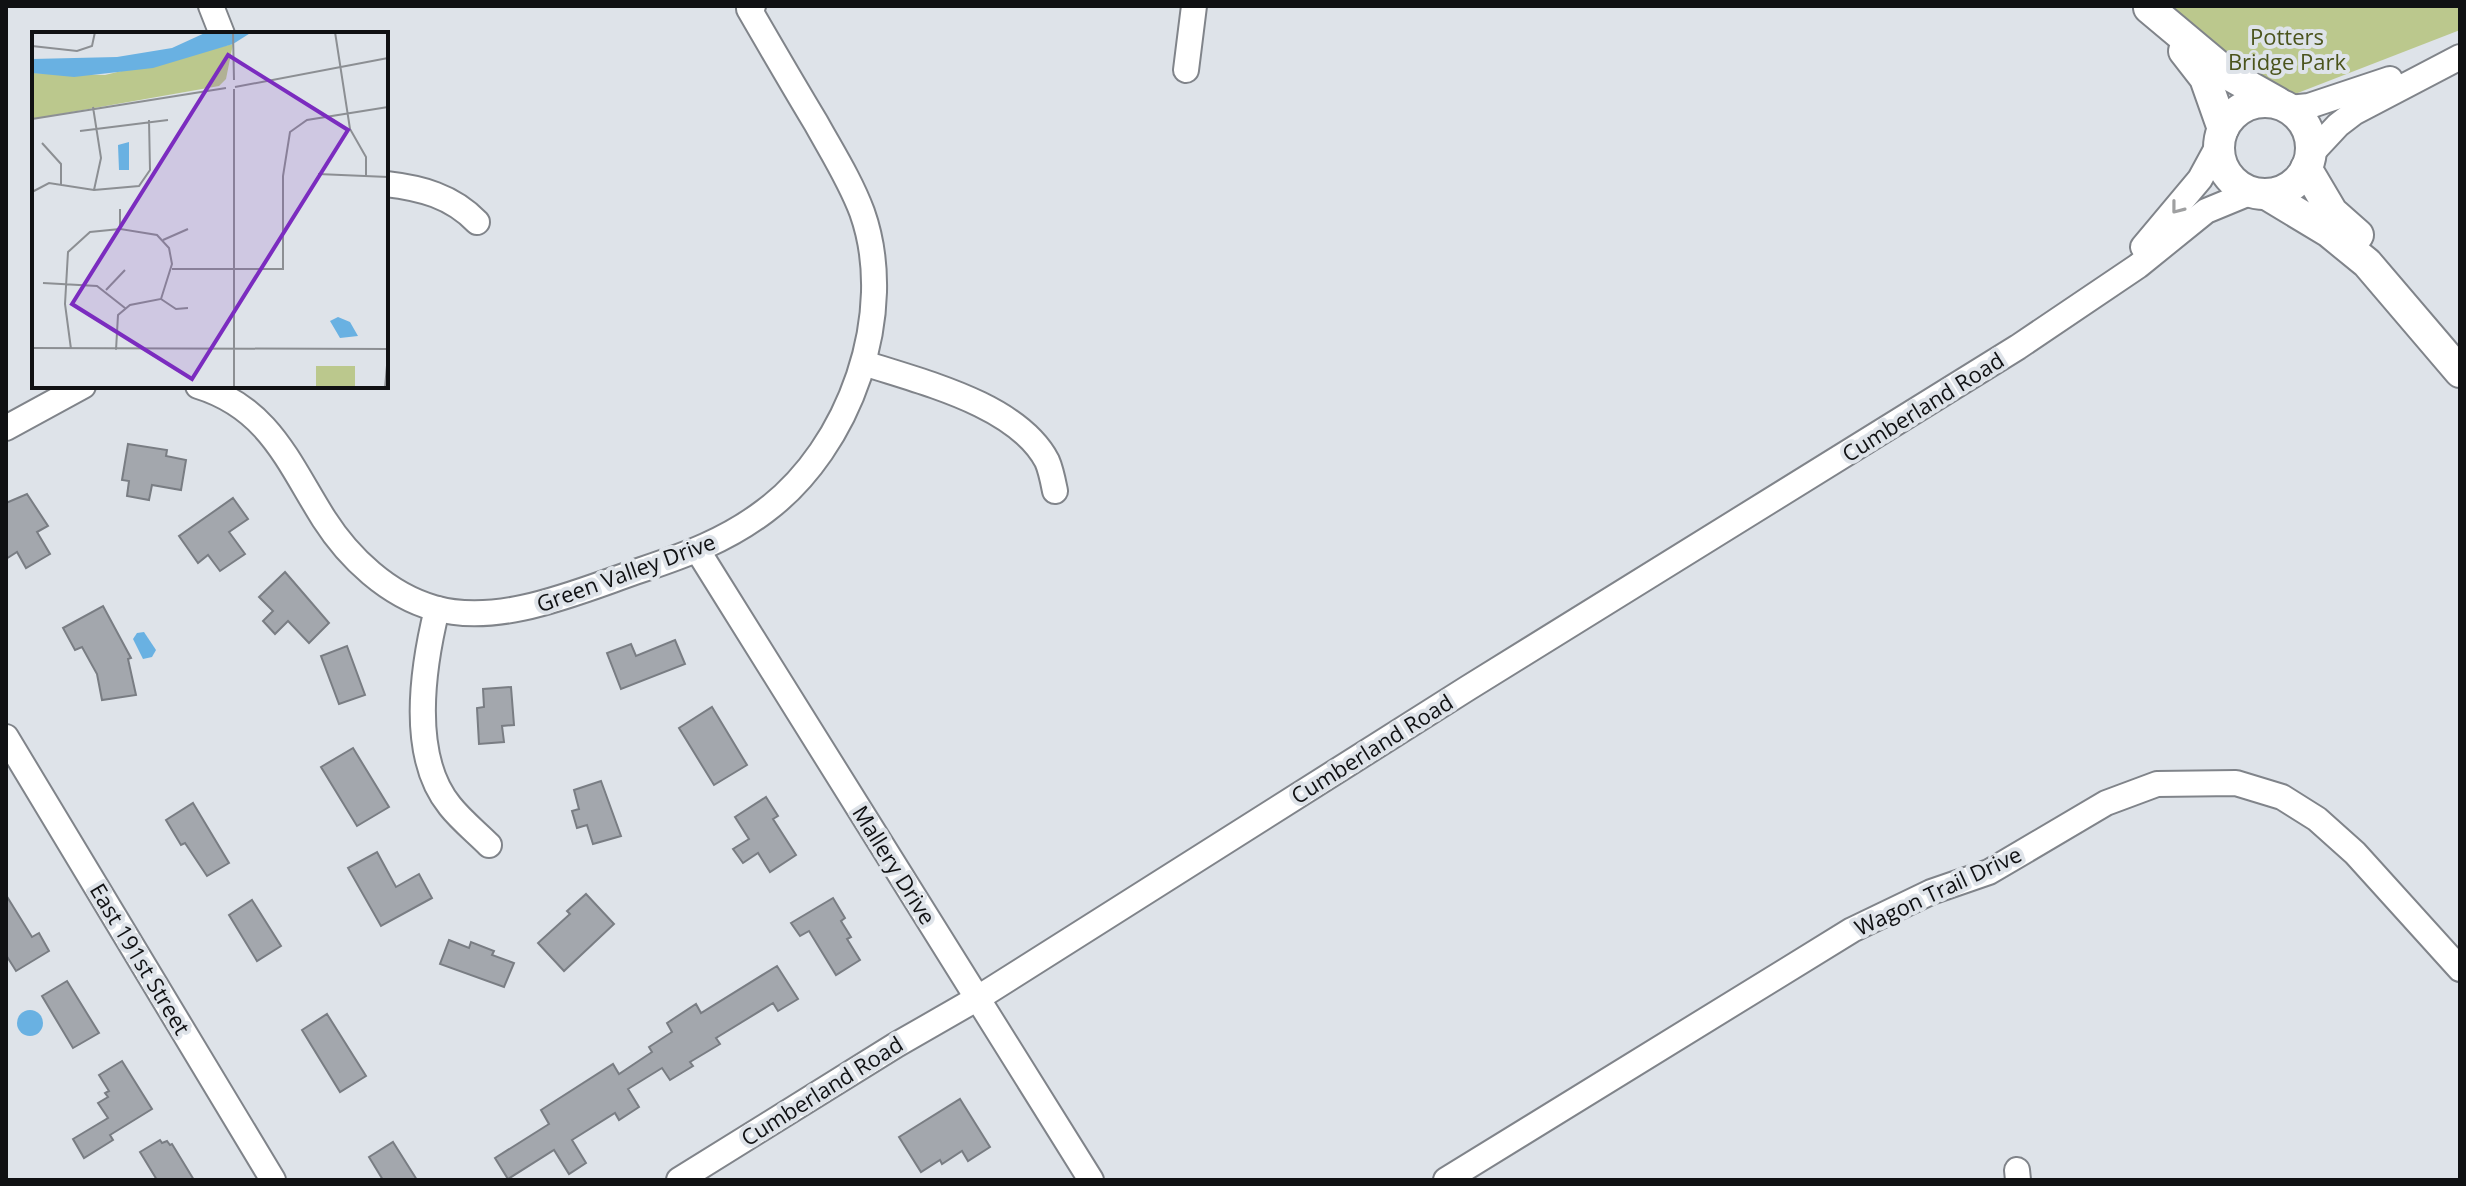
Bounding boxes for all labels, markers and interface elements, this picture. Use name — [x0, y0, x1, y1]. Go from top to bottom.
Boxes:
park label: Potters Bridge Park — [2228, 21, 2347, 76]
inset map — [32, 32, 388, 388]
one-way arrow — [2172, 199, 2186, 214]
street label: Cumberland Road — [1836, 344, 2009, 468]
street label: Green Valley Drive — [532, 526, 719, 618]
street label: Cumberland Road — [1285, 686, 1458, 810]
street label: Mallery Drive — [846, 799, 943, 930]
street label: Wagon Trail Drive — [1849, 838, 2026, 942]
street label: East 191st Street — [84, 877, 198, 1040]
street label: Cumberland Road — [735, 1028, 908, 1152]

